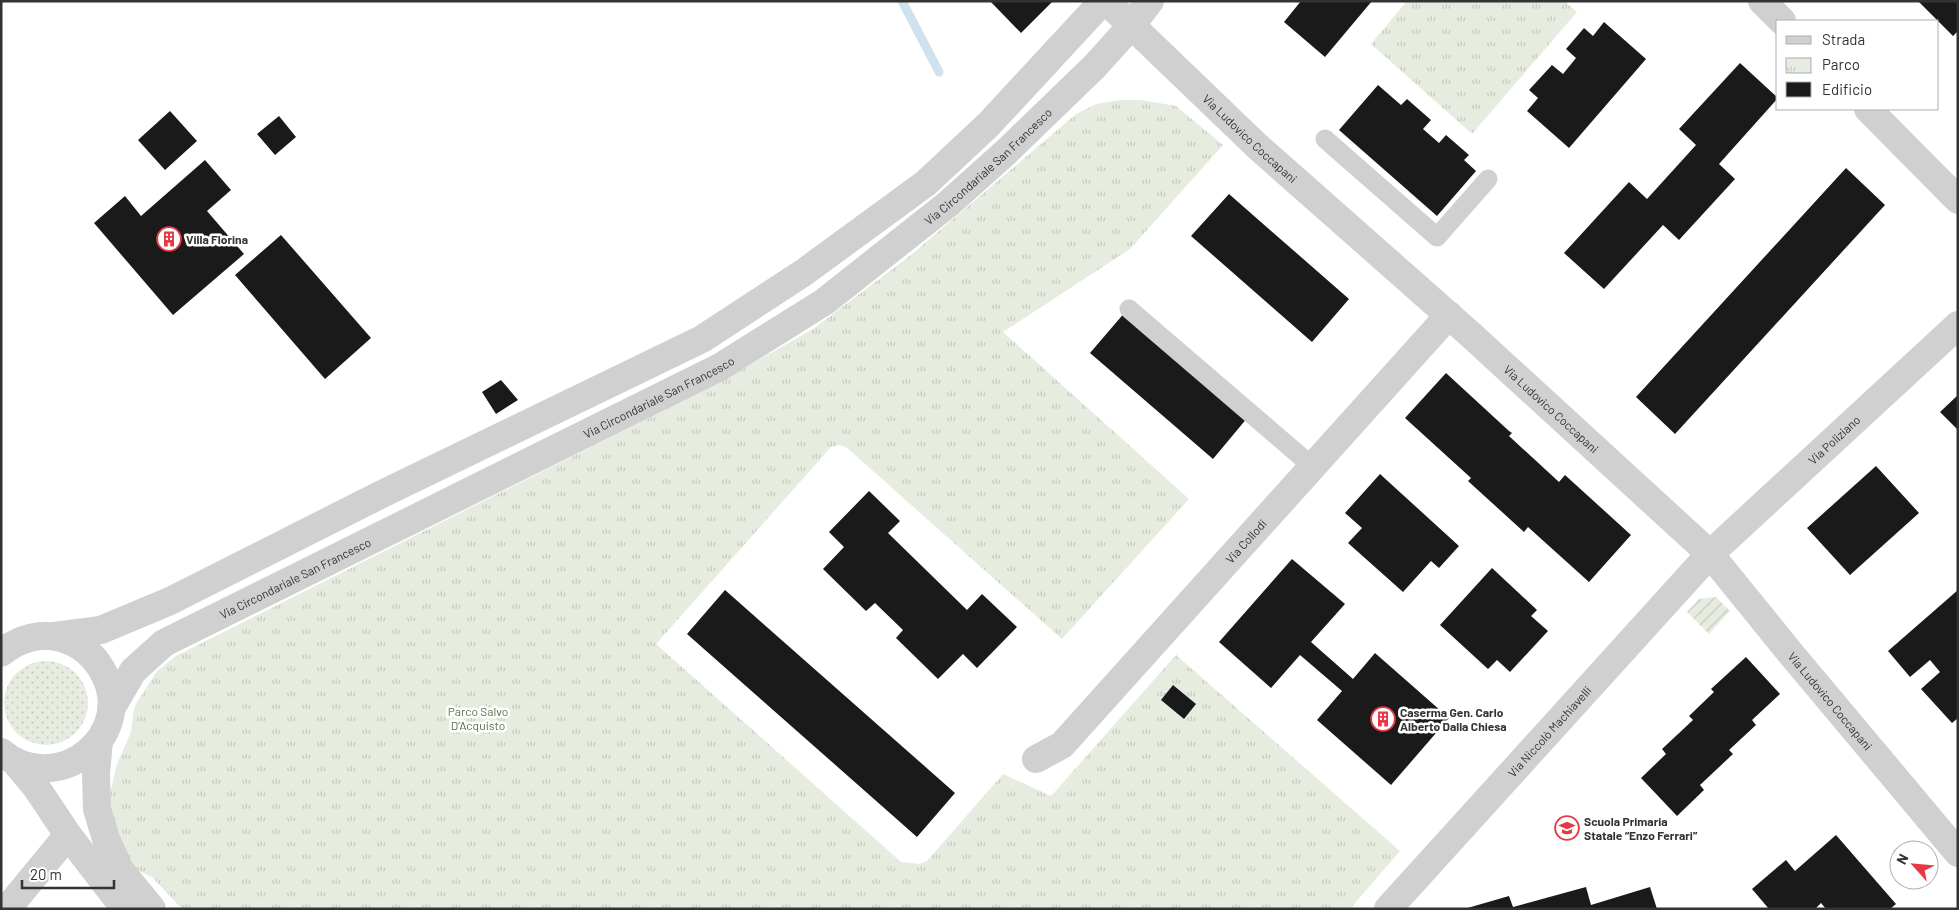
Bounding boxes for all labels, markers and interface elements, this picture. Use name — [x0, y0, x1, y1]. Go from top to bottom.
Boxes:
legend — [1776, 20, 1939, 110]
text: Strada — [1822, 30, 1865, 48]
text: Parco — [1822, 55, 1860, 73]
text: Edificio — [1822, 80, 1872, 98]
street label: Via Ludovico Coccapani — [1200, 91, 1300, 185]
street label: Via Circondariale San Francesco — [921, 105, 1054, 227]
building icon: Villa Florina — [156, 226, 182, 252]
place label: Villa Florina — [186, 232, 248, 246]
street label: Via Circondariale San Francesco — [581, 353, 737, 441]
street label: Via Ludovico Coccapani — [1501, 362, 1602, 456]
street label: Via Poliziano — [1805, 412, 1863, 467]
street label: Via Collodi — [1222, 516, 1269, 566]
street label: Via Circondariale San Francesco — [217, 535, 373, 621]
street label: Via Ludovico Coccapani — [1785, 649, 1876, 753]
street label: Via Niccolò Machiavelli — [1505, 683, 1594, 779]
park label: Parco Salvo D’Acquisto — [448, 704, 508, 732]
place label: Caserma Gen. Carlo Alberto Dalla Chiesa — [1400, 705, 1507, 733]
building icon: Caserma Gen. Carlo Alberto Dalla Chiesa — [1370, 706, 1396, 732]
place label: Scuola Primaria Statale “Enzo Ferrari” — [1584, 814, 1698, 842]
school or university icon: Scuola Primaria Statale “Enzo Ferrari” — [1554, 815, 1580, 841]
north arrow — [1889, 840, 1939, 890]
text: N — [1892, 851, 1912, 867]
scale bar — [22, 858, 115, 890]
text: 20 m — [30, 865, 62, 883]

